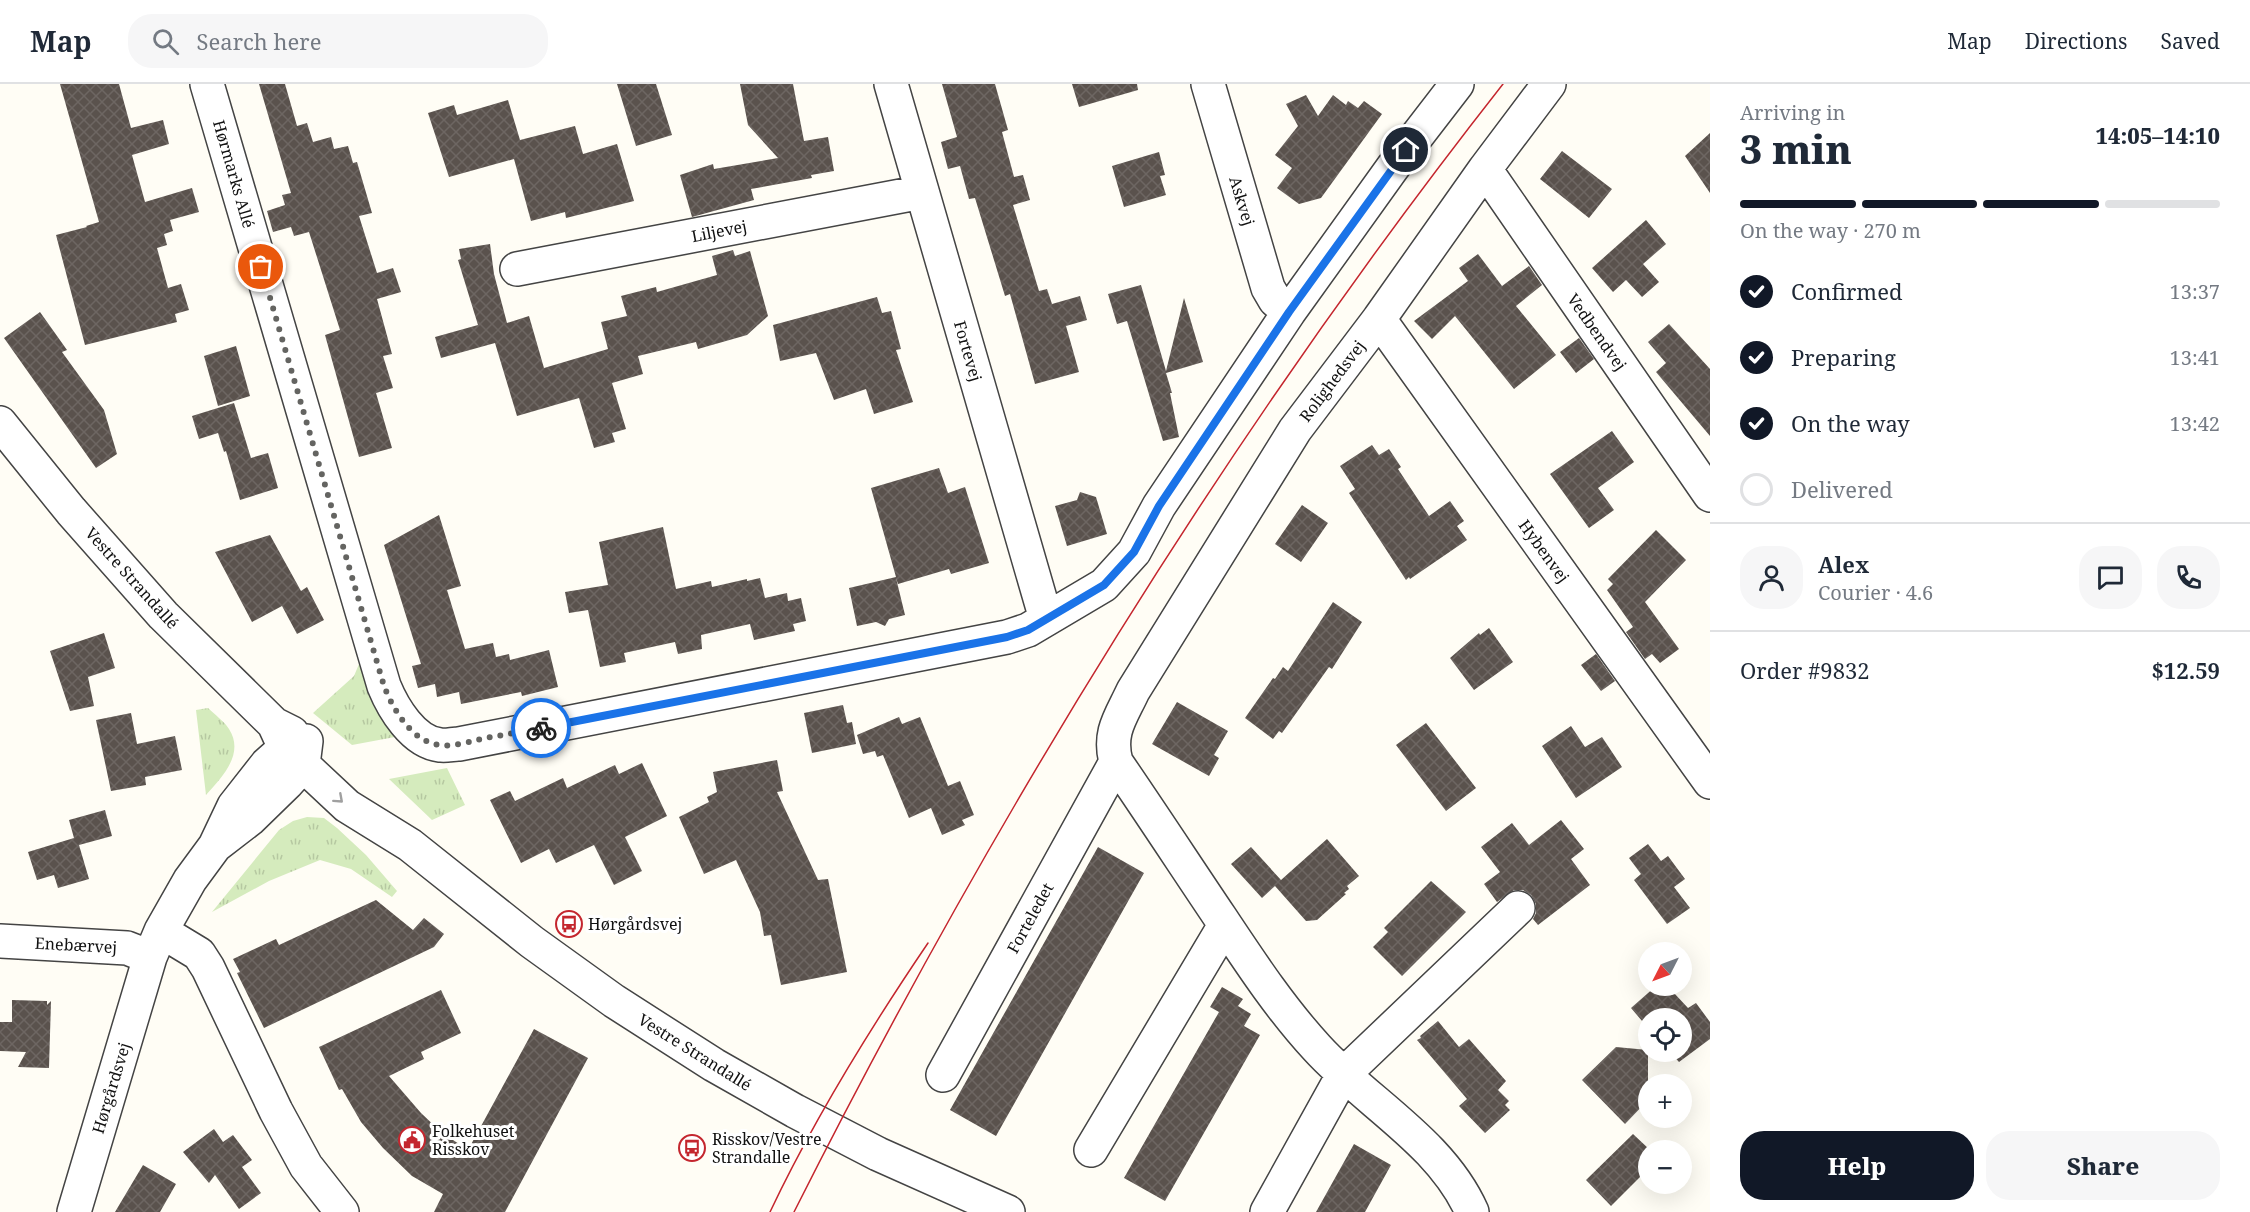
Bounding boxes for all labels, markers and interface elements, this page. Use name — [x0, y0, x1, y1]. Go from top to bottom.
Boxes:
search box — [128, 14, 548, 68]
text: Map — [30, 22, 92, 60]
icon: search — [149, 25, 182, 58]
text: Search here — [197, 26, 321, 56]
text: Map — [1947, 27, 1992, 55]
text: Directions — [2025, 27, 2127, 55]
text: Saved — [2160, 27, 2220, 55]
text: Arriving in — [1740, 99, 1845, 126]
street label: Hørmarks Allé — [208, 117, 260, 231]
text: 14:05–14:10 — [2096, 120, 2220, 150]
text: 3 min — [1740, 122, 1852, 175]
pin — [1380, 124, 1431, 175]
icon: home — [1389, 133, 1422, 166]
street label: Askvej — [1224, 174, 1260, 228]
street label: Liljevej — [689, 215, 749, 247]
text: On the way · 270 m — [1740, 217, 1921, 244]
pin — [235, 241, 286, 292]
icon: bag — [244, 250, 277, 283]
icon: check — [1740, 275, 1773, 308]
text: Confirmed — [1791, 276, 1902, 306]
text: 13:37 — [2170, 278, 2220, 305]
street label: Vedbendvej — [1562, 289, 1632, 375]
street label: Fortevej — [949, 318, 987, 384]
street label: Rolighedsvej — [1294, 336, 1370, 426]
icon: check — [1740, 341, 1773, 374]
text: Preparing — [1791, 342, 1896, 372]
text: 13:41 — [2170, 344, 2220, 371]
icon: check — [1740, 407, 1773, 440]
text: On the way — [1791, 408, 1910, 438]
text: 13:42 — [2170, 410, 2220, 437]
text: Delivered — [1791, 474, 1893, 504]
street label: Hybenvej — [1514, 515, 1574, 587]
street label: Vestre Strandallé — [80, 522, 184, 634]
button: person — [1740, 546, 1803, 609]
button: chat — [2079, 546, 2142, 609]
button: phone — [2157, 546, 2220, 609]
text: Alex — [1818, 549, 1869, 579]
text: Courier · 4.6 — [1818, 579, 1933, 606]
text: Order #9832 — [1740, 655, 1870, 685]
text: $12.59 — [2151, 655, 2220, 685]
courier — [511, 698, 571, 758]
icon: bike — [525, 712, 558, 745]
one-way arrow — [332, 792, 342, 803]
street label: Forteledet — [1002, 879, 1059, 957]
bus stop icon: Hørgårdsvej — [554, 909, 584, 939]
place label: Hørgårdsvej — [588, 913, 682, 935]
street label: Enebærvej — [34, 932, 118, 958]
north arrow — [1638, 942, 1692, 996]
map controls — [1638, 942, 1692, 1194]
street label: Vestre Strandallé — [634, 1008, 756, 1096]
button: locate — [1638, 1008, 1692, 1062]
street label: Hørgårdsvej — [87, 1040, 135, 1136]
button: + — [1638, 1074, 1692, 1128]
place label: Folkehuset Risskov — [432, 1120, 515, 1160]
public building icon: Folkehuset Risskov — [397, 1125, 427, 1155]
place label: Risskov/Vestre Strandalle — [712, 1128, 822, 1168]
button: Help — [1740, 1131, 1974, 1200]
button: Share — [1986, 1131, 2220, 1200]
bus stop icon: Risskov/Vestre Strandalle — [677, 1133, 707, 1163]
button: − — [1638, 1140, 1692, 1194]

